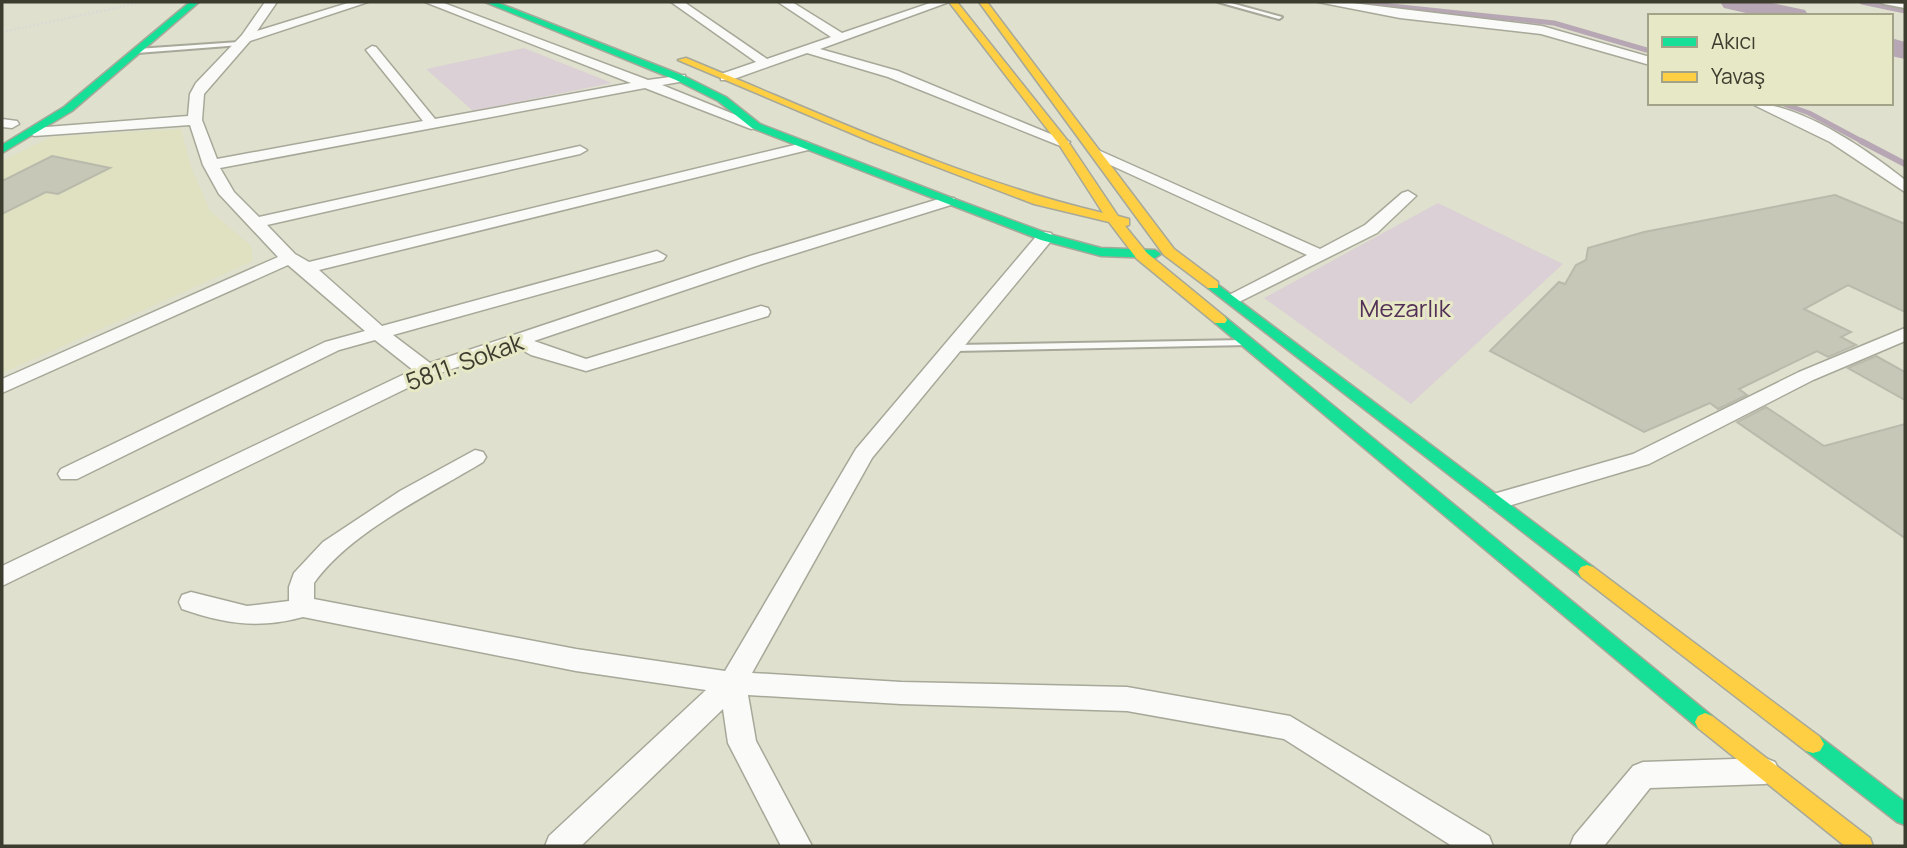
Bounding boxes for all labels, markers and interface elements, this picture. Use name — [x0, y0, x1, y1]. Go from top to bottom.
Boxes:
legend — [1648, 14, 1893, 105]
text: Akıcı — [1711, 27, 1756, 55]
text: Yavaş — [1711, 62, 1765, 90]
park label: Mezarlık — [1359, 291, 1452, 324]
street label: 5811. Sokak — [401, 324, 528, 397]

